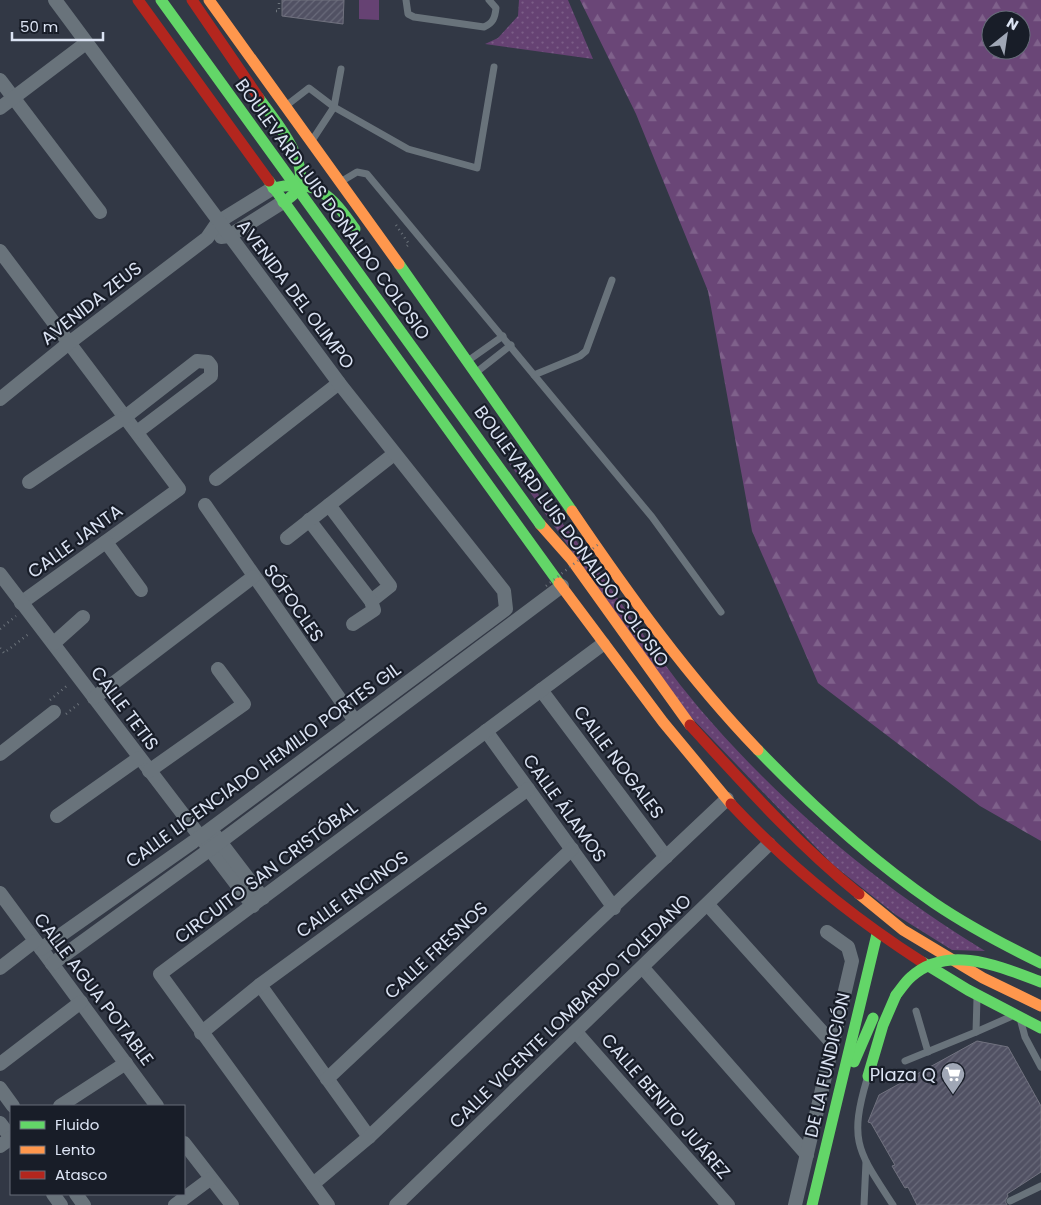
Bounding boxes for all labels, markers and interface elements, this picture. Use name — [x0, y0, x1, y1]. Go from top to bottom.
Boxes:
scale bar — [12, 10, 104, 42]
north arrow — [981, 10, 1031, 60]
text: N — [1003, 12, 1022, 35]
text: 50 m — [20, 16, 58, 37]
street label: BOULEVARD LUIS DONALDO COLOSIO — [230, 73, 436, 345]
street label: AVENIDA DEL OLIMPO — [231, 214, 361, 374]
street label: AVENIDA ZEUS — [35, 256, 147, 350]
street label: BOULEVARD LUIS DONALDO COLOSIO — [469, 400, 675, 672]
street label: CALLE JANTA — [22, 498, 128, 584]
street label: SÓFOCLES — [258, 559, 330, 647]
street label: CALLE LICENCIADO HEMILIO PORTES GIL — [120, 656, 406, 873]
street label: CALLE TETIS — [85, 661, 165, 755]
street label: CALLE NOGALES — [568, 700, 670, 824]
street label: CALLE ÁLAMOS — [517, 749, 613, 867]
street label: CIRCUITO SAN CRISTÓBAL — [169, 795, 363, 949]
street label: CALLE ENCINOS — [291, 845, 413, 943]
street label: CALLE VICENTE LOMBARDO TOLEDANO — [444, 888, 696, 1134]
street label: CALLE FRESNOS — [379, 896, 493, 1004]
street label: CALLE AGUA POTABLE — [28, 907, 160, 1071]
street label: DE LA FUNDICIÓN — [798, 990, 856, 1140]
street label: CALLE BENITO JUÁREZ — [596, 1028, 736, 1184]
supermarket icon: Plaza Q — [940, 1061, 966, 1095]
place label: Plaza Q — [870, 1062, 936, 1087]
legend — [10, 1105, 185, 1195]
text: Fluido — [55, 1114, 99, 1135]
text: Lento — [55, 1139, 95, 1160]
text: Atasco — [55, 1164, 107, 1185]

